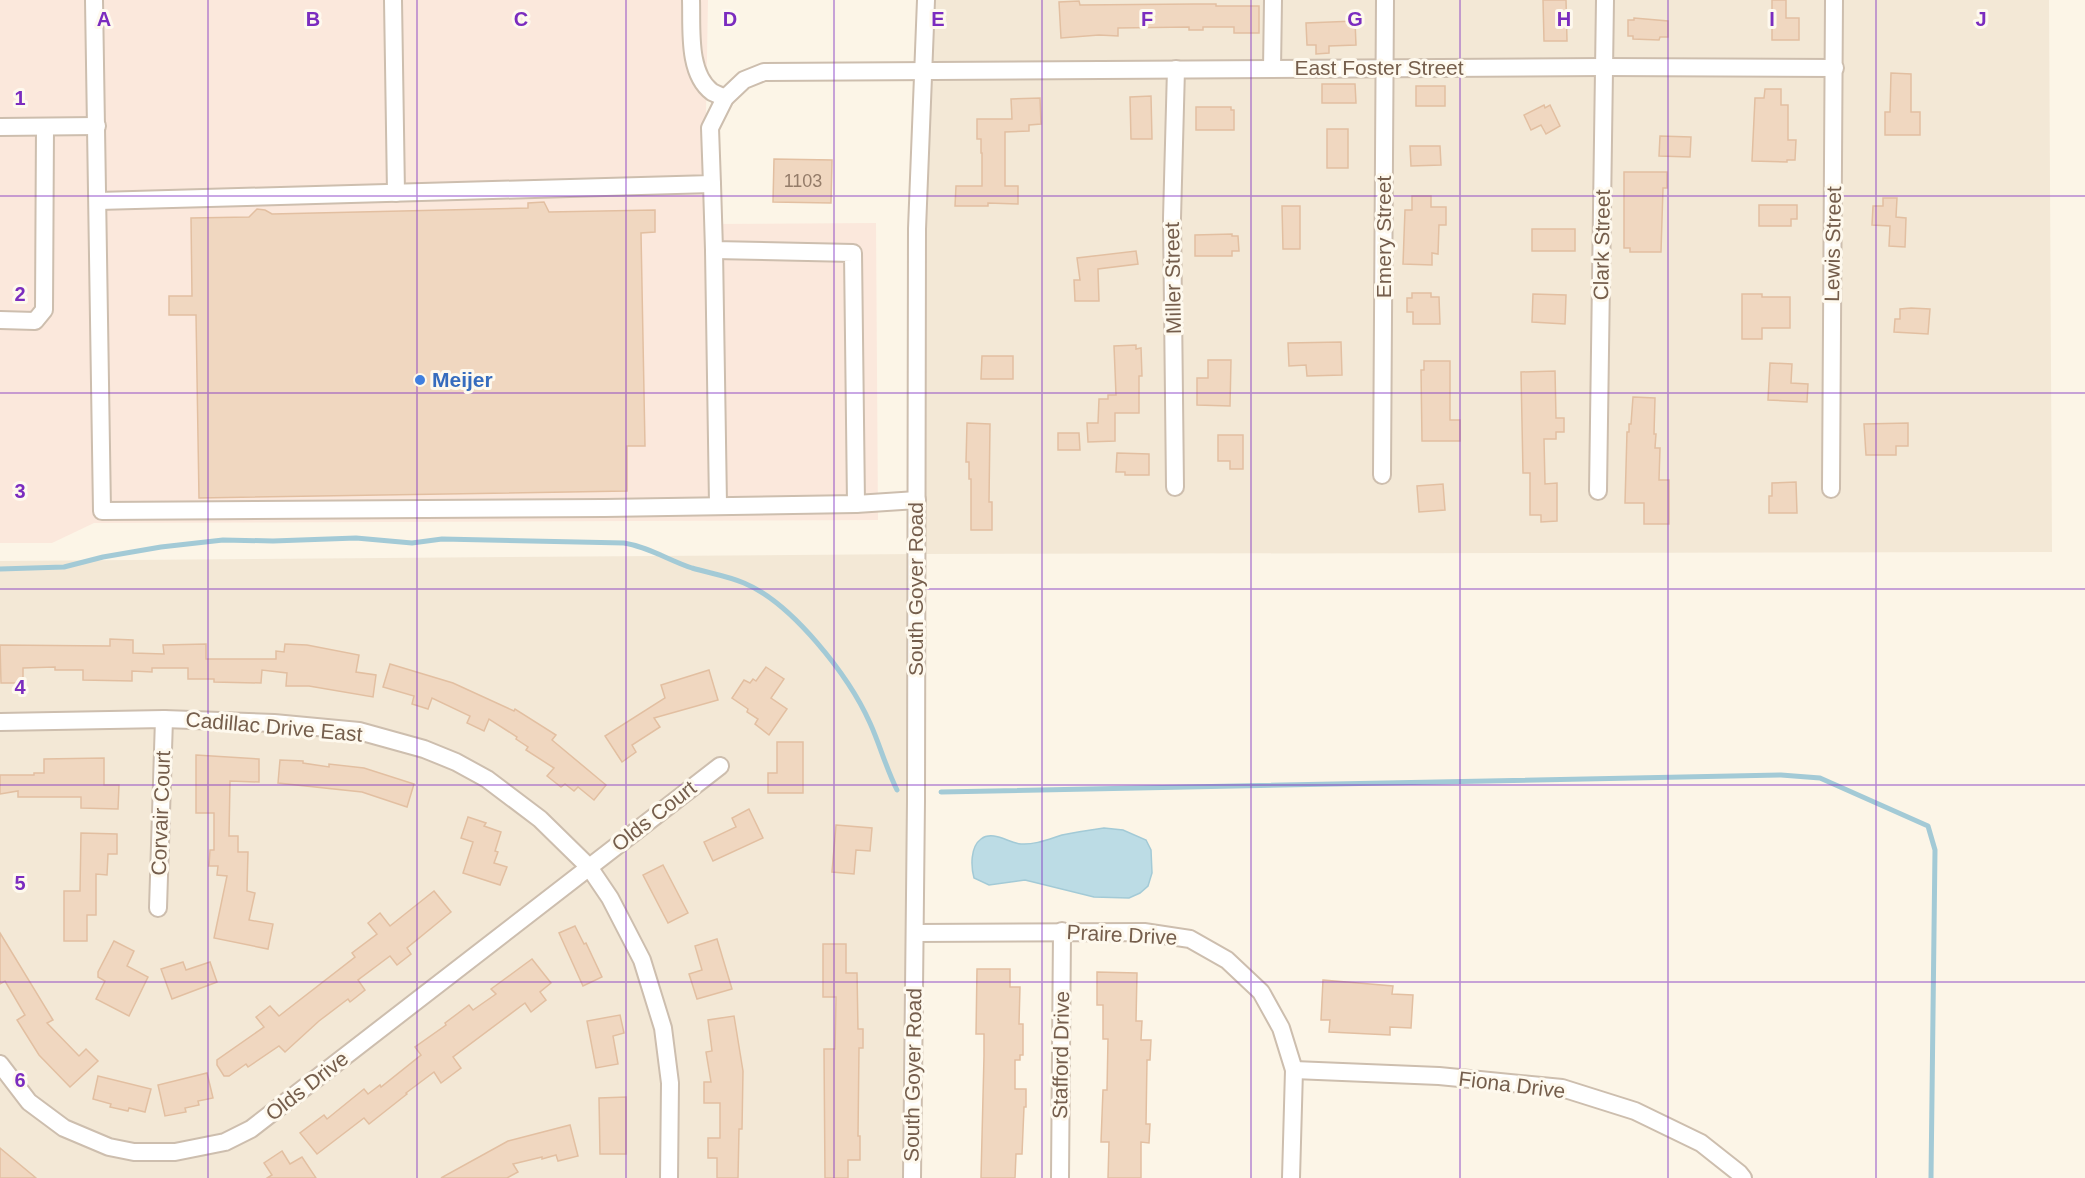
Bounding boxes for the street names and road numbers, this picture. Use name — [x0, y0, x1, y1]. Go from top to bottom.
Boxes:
street label: East Foster Street — [1294, 56, 1464, 79]
street label: Emery Street — [1372, 176, 1395, 298]
street label: Lewis Street — [1820, 186, 1845, 302]
street label: Clark Street — [1589, 189, 1614, 301]
street label: Miller Street — [1160, 222, 1185, 334]
street label: South Goyer Road — [904, 502, 927, 676]
street label: Cadillac Drive East — [185, 707, 364, 746]
street label: Corvair Court — [147, 750, 174, 876]
street label: Olds Court — [607, 776, 700, 856]
street label: Praire Drive — [1066, 920, 1178, 949]
street label: South Goyer Road — [899, 988, 926, 1162]
street label: Stafford Drive — [1048, 991, 1073, 1119]
street label: Olds Drive — [261, 1046, 352, 1125]
street label: Fiona Drive — [1457, 1067, 1567, 1102]

